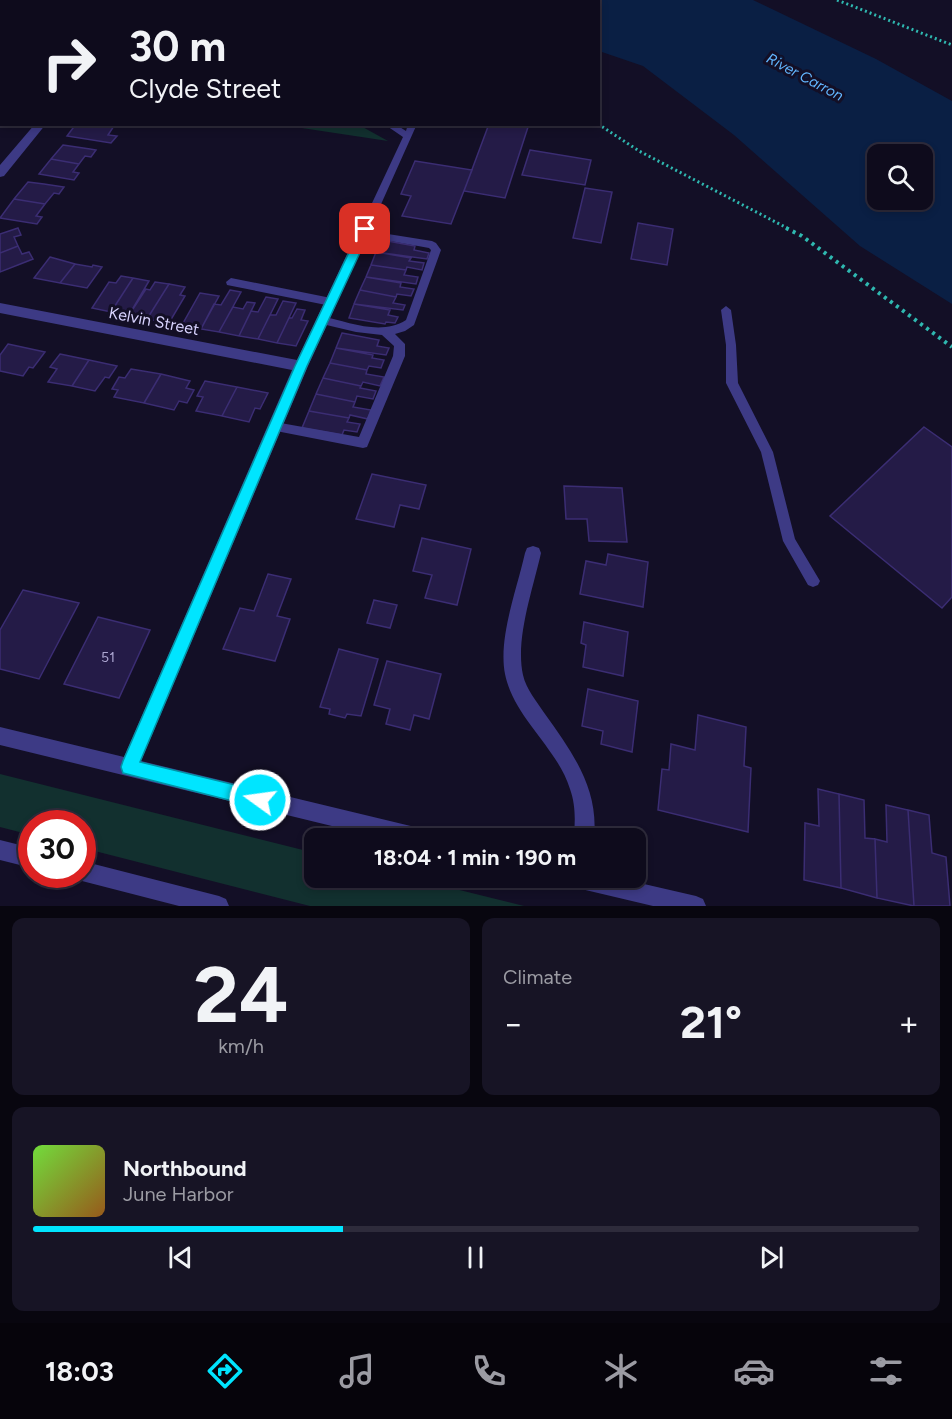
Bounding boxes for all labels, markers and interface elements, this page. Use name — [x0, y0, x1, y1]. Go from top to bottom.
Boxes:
text: 30 m — [129, 21, 226, 72]
icon: right — [30, 24, 108, 102]
water label: River Carron — [763, 49, 847, 105]
text: Clyde Street — [129, 72, 281, 105]
map controls — [867, 144, 933, 210]
button: search — [867, 144, 933, 210]
pin — [339, 203, 390, 254]
icon: arrive — [348, 212, 381, 245]
street label: Kelvin Street — [107, 303, 201, 339]
house number: 51 — [101, 649, 115, 666]
position arrow — [228, 768, 292, 832]
speed limit sign: 30 — [18, 810, 96, 888]
text: 18:04 · 1 min · 190 m — [374, 844, 576, 871]
text: 24 — [194, 948, 288, 1042]
text: Climate — [503, 965, 572, 989]
text: 21° — [680, 995, 742, 1049]
text: − — [503, 1004, 524, 1043]
text: + — [898, 1004, 919, 1043]
text: km/h — [218, 1034, 264, 1058]
text: Northbound — [123, 1155, 247, 1182]
text: June Harbor — [123, 1182, 234, 1206]
icon: previous — [164, 1241, 197, 1274]
icon: pause — [459, 1241, 492, 1274]
icon: next — [755, 1241, 788, 1274]
icon: directions — [204, 1350, 246, 1392]
icon: music — [336, 1350, 378, 1392]
icon: phone — [468, 1350, 510, 1392]
icon: climate — [600, 1350, 642, 1392]
icon: car — [733, 1350, 775, 1392]
icon: filters — [865, 1350, 907, 1392]
text: 18:03 — [45, 1355, 114, 1388]

